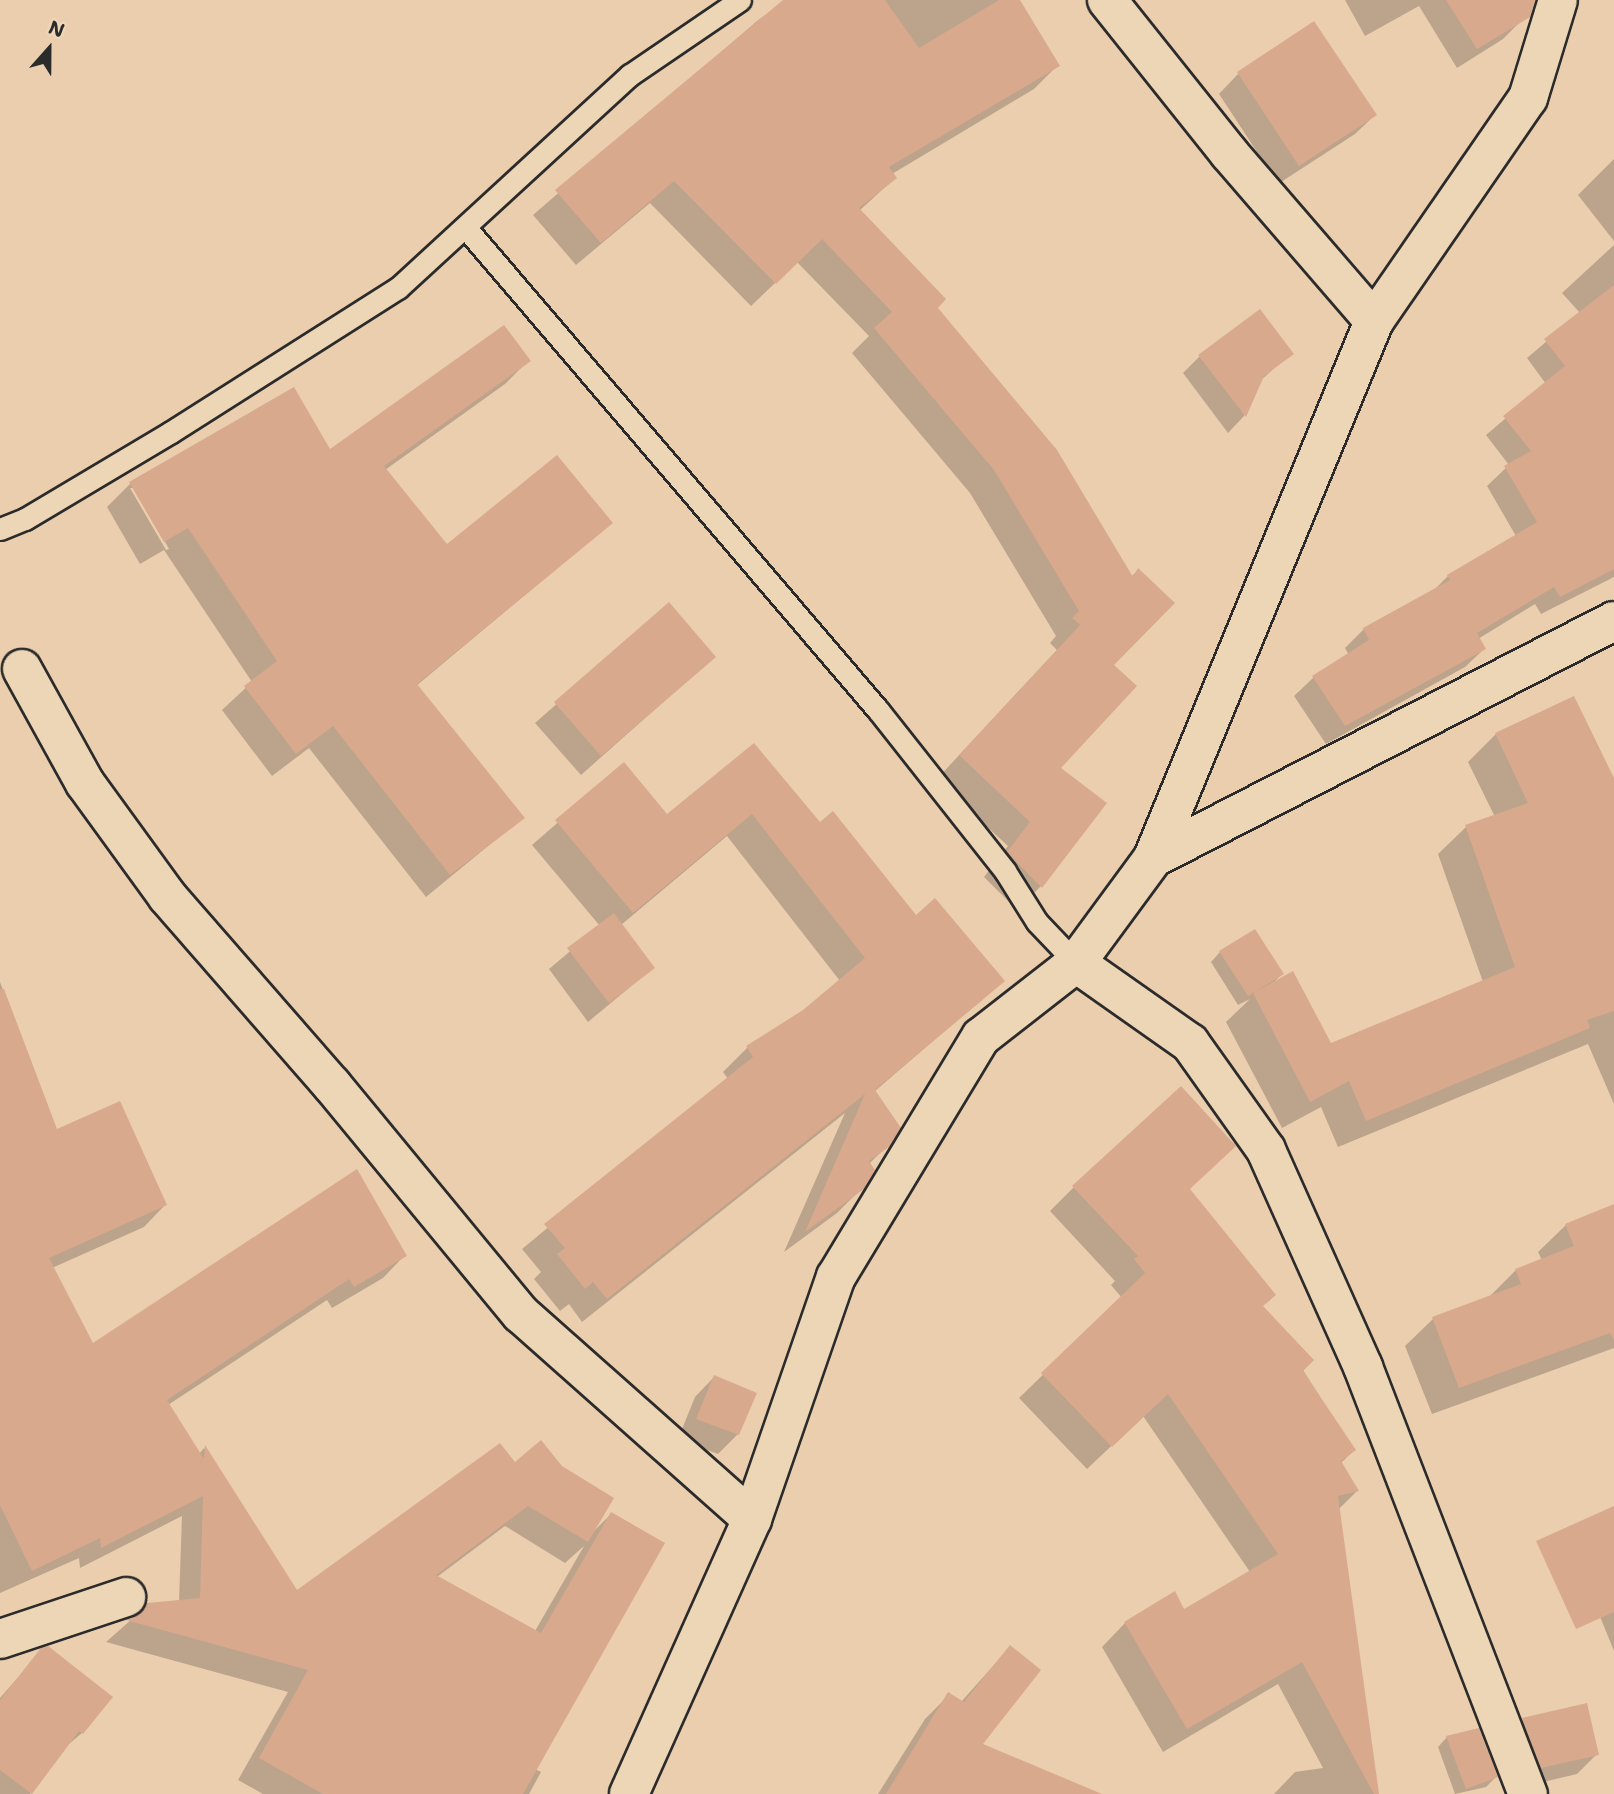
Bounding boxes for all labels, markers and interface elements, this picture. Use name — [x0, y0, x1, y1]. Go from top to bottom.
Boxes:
north arrow — [14, 14, 84, 84]
text: N — [45, 15, 68, 43]

